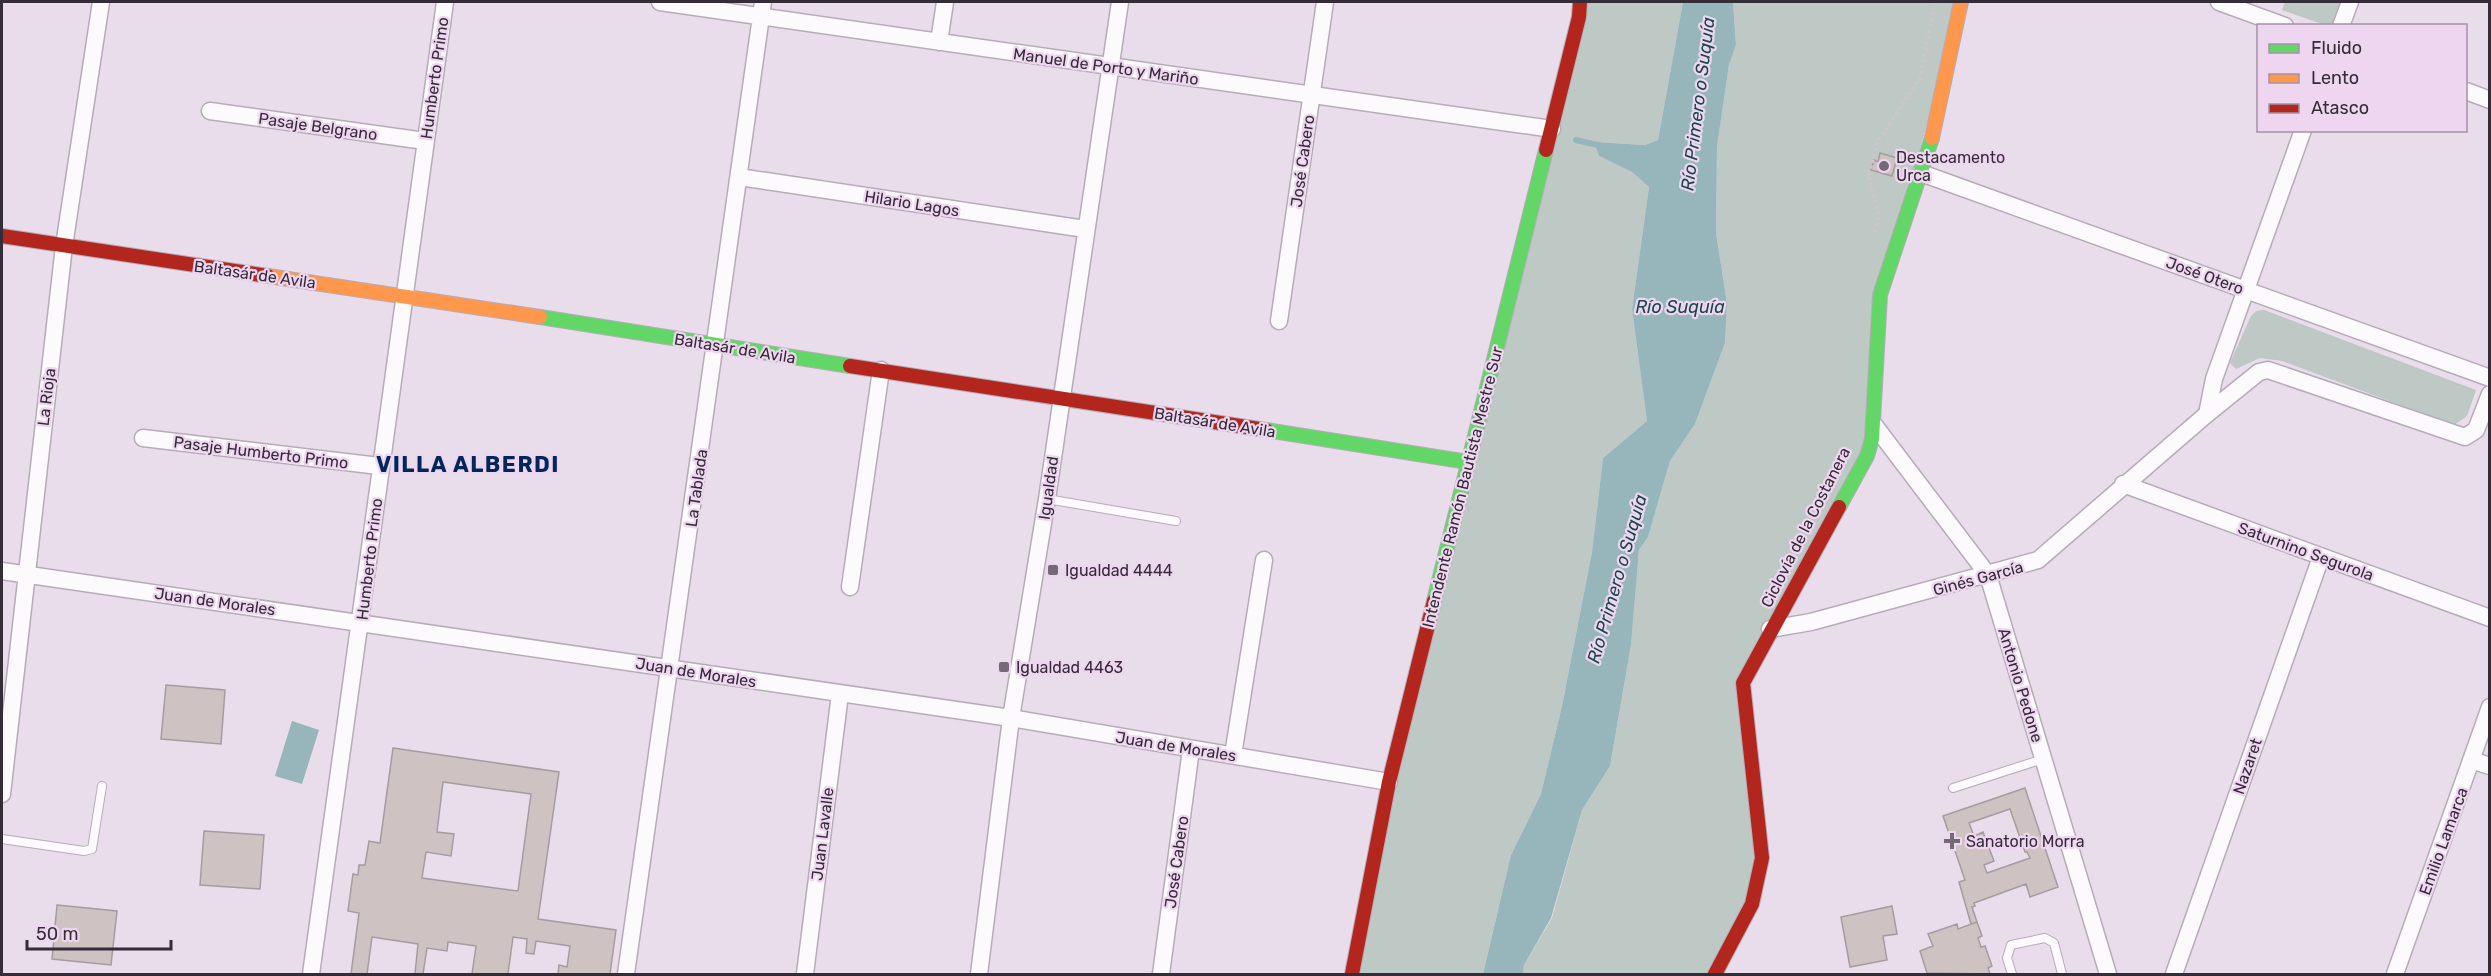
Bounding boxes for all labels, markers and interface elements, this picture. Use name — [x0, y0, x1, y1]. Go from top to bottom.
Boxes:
street label: Humberto Primo — [417, 16, 452, 140]
water label: Río Primero o Suquía — [1676, 16, 1720, 192]
legend — [2257, 24, 2467, 132]
text: Fluido — [2311, 37, 2362, 59]
street label: Manuel de Porto y Mariño — [1012, 44, 1200, 89]
text: Lento — [2311, 67, 2359, 89]
text: Atasco — [2311, 97, 2369, 119]
street label: Pasaje Belgrano — [257, 109, 379, 144]
street label: José Cabero — [1287, 113, 1318, 209]
place label: Destacamento Urca — [1896, 148, 2005, 185]
marker: Destacamento Urca — [1877, 159, 1891, 173]
street label: Hilario Lagos — [863, 187, 961, 220]
street label: José Otero — [2163, 253, 2246, 298]
street label: Baltasár de Avila — [193, 257, 317, 292]
water label: Río Suquía — [1635, 296, 1725, 318]
street label: Baltasár de Avila — [673, 330, 797, 367]
street label: Intendente Ramón Bautista Mestre Sur — [1418, 344, 1507, 630]
street label: La Rioja — [34, 367, 59, 427]
street label: Baltasár de Avila — [1153, 404, 1277, 441]
street label: Pasaje Humberto Primo — [172, 432, 349, 473]
street label: Ciclovía de la Costanera — [1757, 444, 1854, 610]
street label: La Tablada — [682, 448, 711, 528]
district label: VILLA ALBERDI — [376, 451, 560, 478]
street label: Igualdad — [1035, 455, 1062, 521]
water label: Río Primero o Suquía — [1582, 492, 1652, 666]
street label: Humberto Primo — [353, 497, 386, 621]
street label: Saturnino Segurola — [2235, 518, 2376, 585]
street label: Ginés García — [1931, 557, 2025, 600]
place label: Igualdad 4444 — [1065, 561, 1173, 580]
marker: Igualdad 4444 — [1046, 563, 1060, 577]
street label: Juan de Morales — [153, 584, 277, 619]
street label: Antonio Pedone — [1994, 626, 2047, 745]
street label: Juan de Morales — [634, 654, 758, 691]
place label: Igualdad 4463 — [1016, 658, 1123, 677]
marker: Igualdad 4463 — [997, 660, 1011, 674]
street label: Juan de Morales — [1114, 728, 1238, 765]
street label: Nazaret — [2229, 736, 2266, 797]
street label: Emilio Lamarca — [2415, 785, 2472, 898]
street label: Juan Lavalle — [807, 786, 838, 882]
street label: José Cabero — [1161, 814, 1192, 910]
marker: Sanatorio Morra — [1943, 832, 1961, 850]
place label: Sanatorio Morra — [1966, 832, 2084, 851]
scale bar — [27, 913, 171, 951]
text: 50 m — [36, 923, 79, 945]

